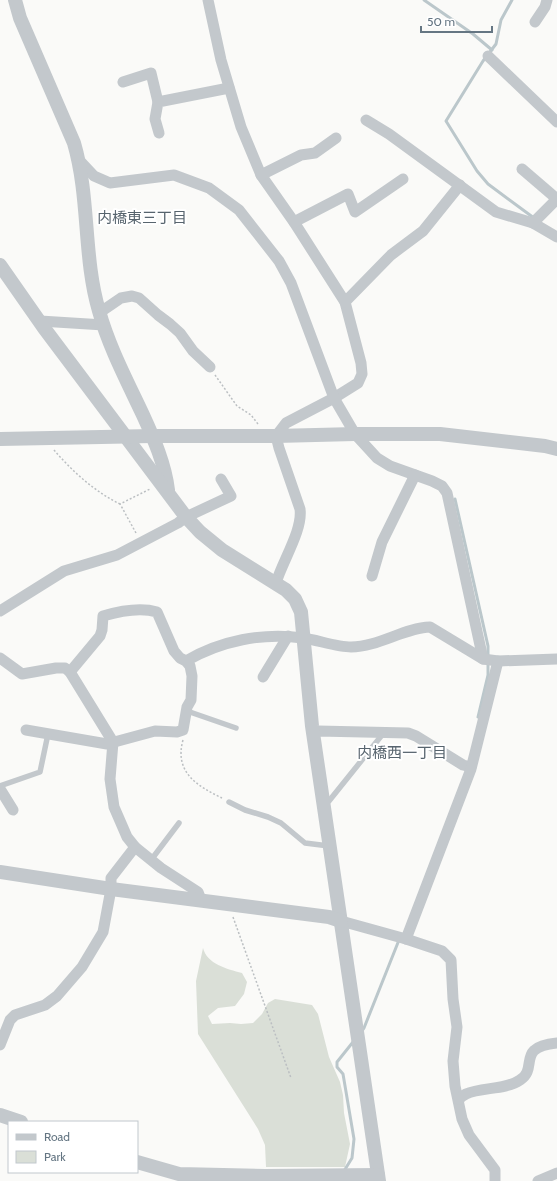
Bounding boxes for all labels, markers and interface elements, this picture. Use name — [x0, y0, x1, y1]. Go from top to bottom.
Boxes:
scale bar — [421, 8, 492, 34]
text: 50 m — [427, 14, 455, 29]
district label: 内橋東三丁目 — [97, 209, 187, 227]
district label: 内橋西一丁目 — [357, 744, 447, 762]
legend — [8, 1121, 138, 1173]
text: Road — [44, 1129, 70, 1144]
text: Park — [44, 1149, 66, 1164]

